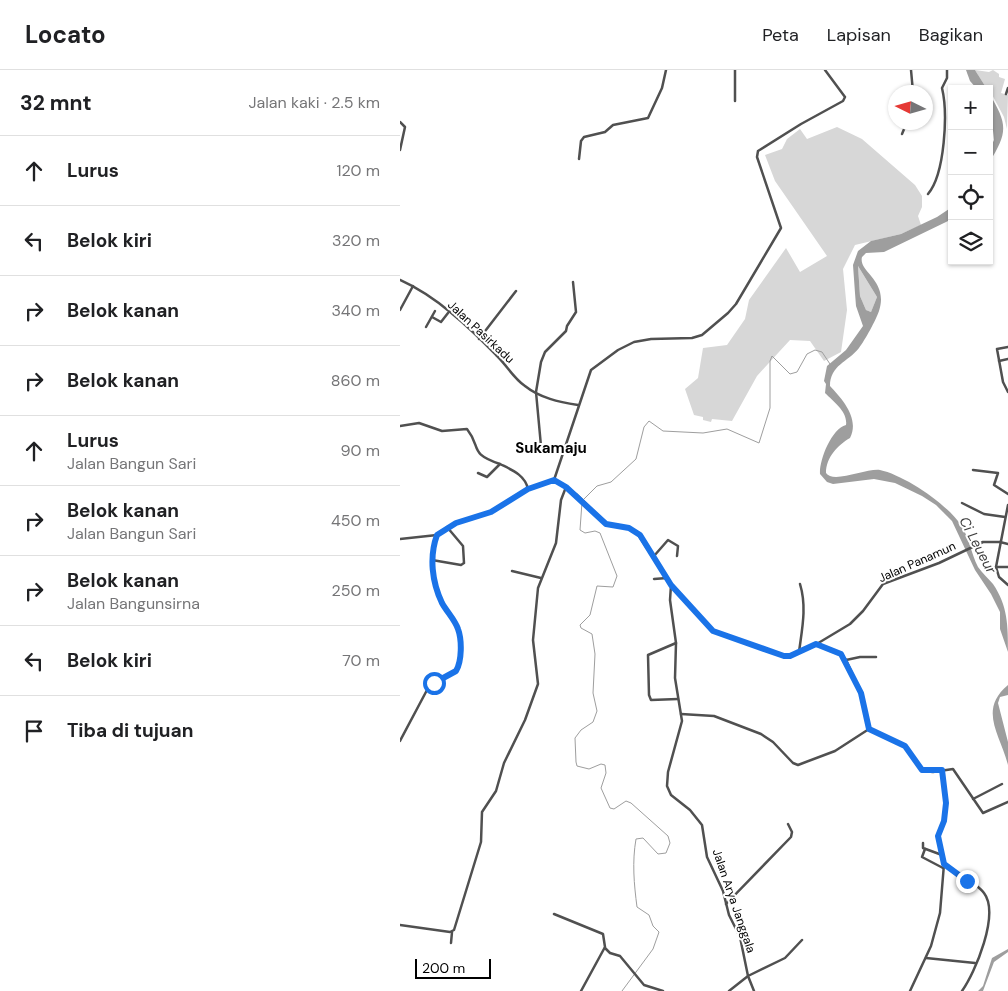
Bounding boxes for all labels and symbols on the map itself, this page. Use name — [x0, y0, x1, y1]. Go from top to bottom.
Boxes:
north arrow — [888, 85, 933, 130]
street label: Jalan Pasirkadu — [444, 297, 518, 367]
district label: Sukamaju — [515, 438, 587, 458]
water label: Ci Leueur — [956, 513, 1001, 577]
street label: Jalan Panamun — [876, 538, 958, 586]
route start — [423, 672, 446, 695]
street label: Jalan Arya Janggala — [709, 847, 759, 955]
route end — [956, 870, 979, 893]
scale bar — [415, 956, 491, 979]

